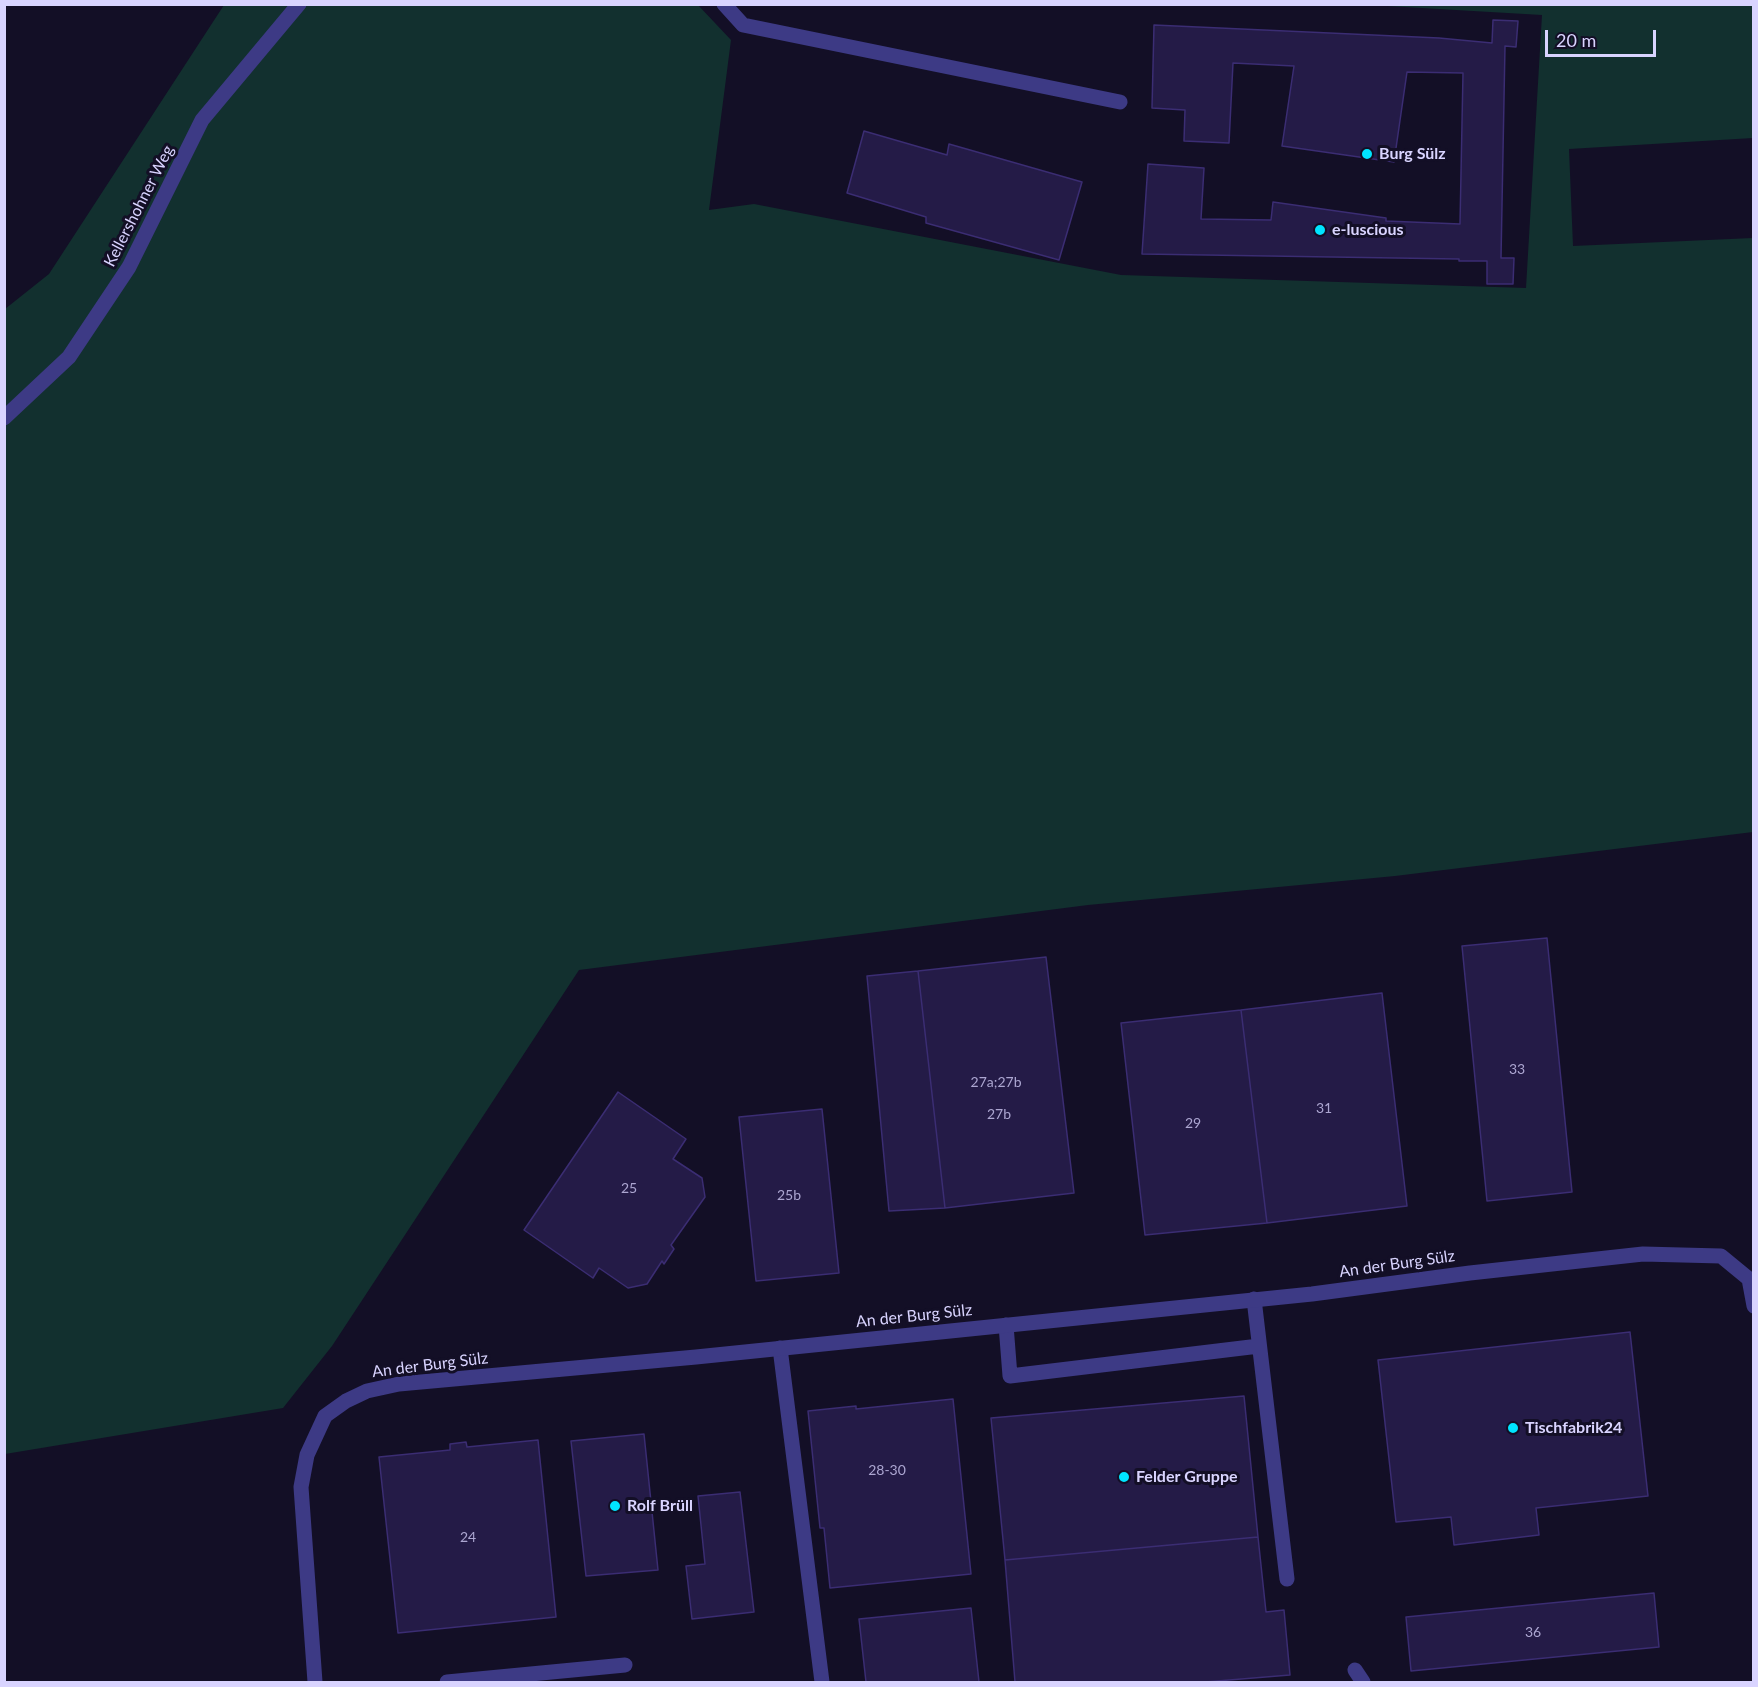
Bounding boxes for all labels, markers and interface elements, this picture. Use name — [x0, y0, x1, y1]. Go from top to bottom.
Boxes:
scale bar — [1548, 18, 1659, 56]
text: 20 m — [1556, 29, 1596, 51]
street label: Kellershohner Weg — [100, 142, 178, 270]
place label: Burg Sülz — [1379, 144, 1446, 164]
marker: Burg Sülz — [1360, 147, 1374, 161]
place label: e-luscious — [1332, 220, 1404, 240]
marker: e-luscious — [1313, 223, 1327, 237]
house number: 33 — [1509, 1061, 1525, 1077]
house number: 27a;27b — [971, 1074, 1021, 1090]
house number: 31 — [1316, 1100, 1332, 1116]
house number: 27b — [987, 1106, 1011, 1122]
house number: 29 — [1185, 1115, 1201, 1131]
house number: 25 — [621, 1180, 637, 1196]
house number: 25b — [777, 1187, 801, 1203]
street label: An der Burg Sülz — [1338, 1246, 1456, 1282]
street label: An der Burg Sülz — [855, 1300, 973, 1332]
street label: An der Burg Sülz — [371, 1348, 489, 1382]
place label: Tischfabrik24 — [1525, 1418, 1622, 1438]
marker: Tischfabrik24 — [1506, 1421, 1520, 1435]
house number: 28-30 — [868, 1462, 906, 1478]
place label: Felder Gruppe — [1136, 1467, 1238, 1487]
marker: Felder Gruppe — [1117, 1470, 1131, 1484]
place label: Rolf Brüll — [627, 1496, 693, 1516]
marker: Rolf Brüll — [608, 1499, 622, 1513]
house number: 24 — [460, 1529, 476, 1545]
house number: 36 — [1525, 1624, 1541, 1640]

